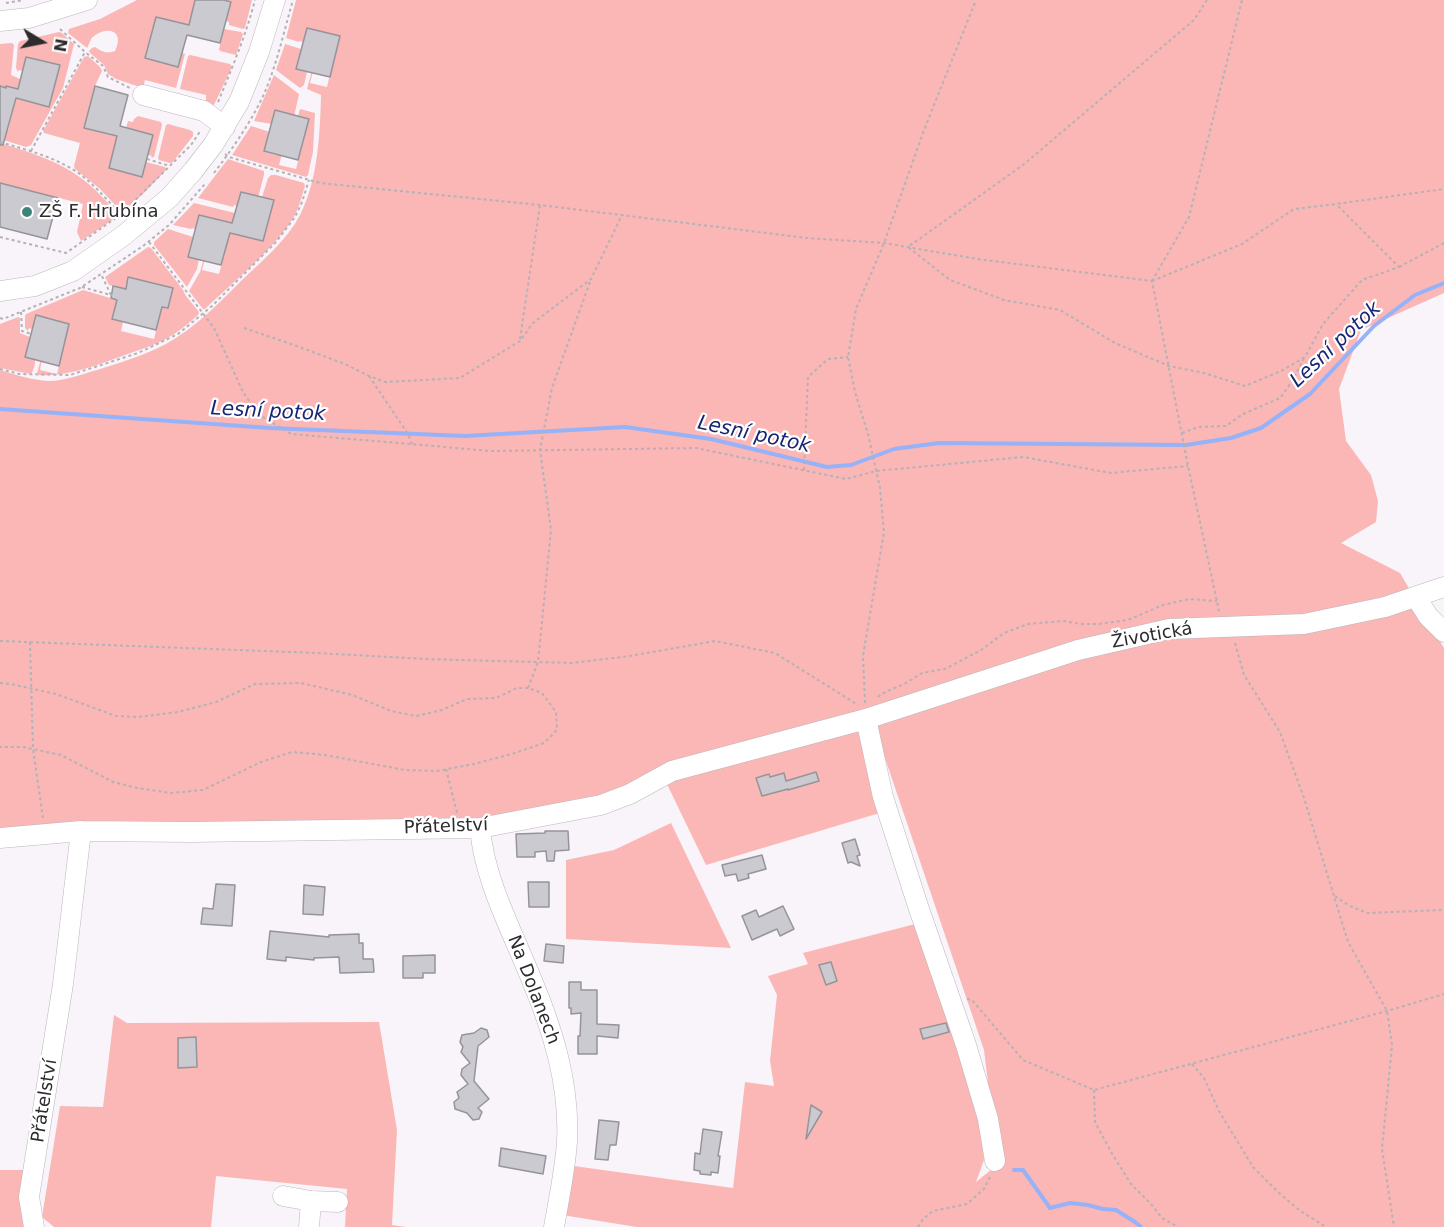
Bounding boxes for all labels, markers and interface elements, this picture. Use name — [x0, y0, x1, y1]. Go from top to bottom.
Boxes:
north arrow — [12, 12, 72, 72]
text: N — [50, 37, 71, 53]
place label: ZŠ F. Hrubína — [39, 201, 159, 223]
marker: ZŠ F. Hrubína — [20, 205, 34, 219]
water label: Lesní potok — [1286, 297, 1386, 393]
water label: Lesní potok — [210, 397, 326, 427]
water label: Lesní potok — [695, 411, 813, 459]
street label: Životická — [1110, 618, 1194, 654]
street label: Přátelství — [404, 815, 488, 839]
street label: Na Dolanech — [502, 932, 564, 1048]
street label: Přátelství — [28, 1058, 62, 1144]

